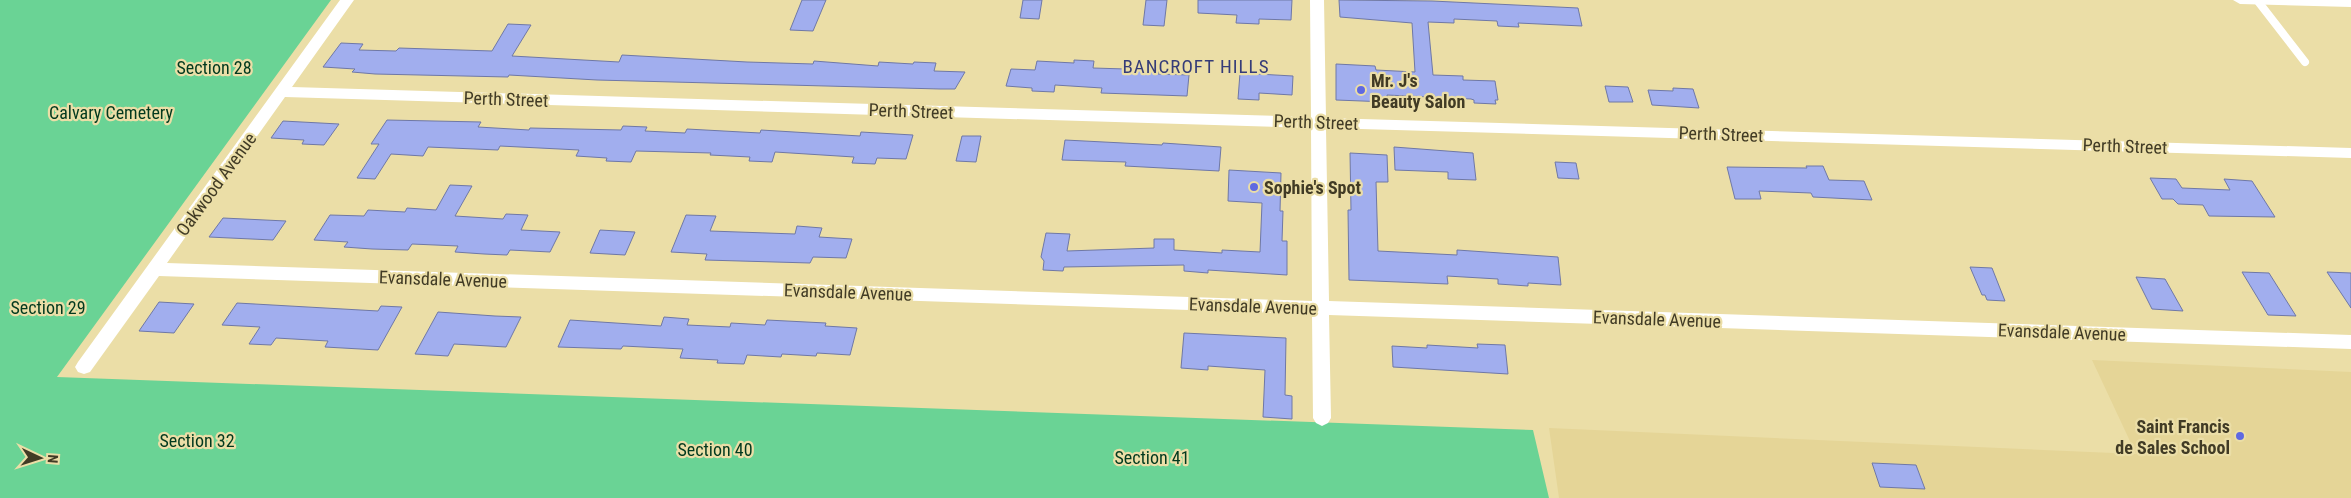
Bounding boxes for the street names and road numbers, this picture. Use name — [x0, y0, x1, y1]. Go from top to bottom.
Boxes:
street label: Perth Street — [463, 87, 549, 111]
street label: Perth Street — [868, 99, 954, 123]
street label: Perth Street — [1273, 110, 1359, 134]
street label: Perth Street — [1678, 122, 1764, 146]
street label: Oakwood Avenue — [172, 128, 260, 240]
street label: Perth Street — [2082, 134, 2168, 158]
street label: Evansdale Avenue — [379, 266, 507, 292]
street label: Evansdale Avenue — [784, 279, 912, 305]
street label: Evansdale Avenue — [1189, 293, 1317, 319]
street label: Evansdale Avenue — [1593, 306, 1721, 332]
street label: Evansdale Avenue — [1998, 319, 2126, 345]

